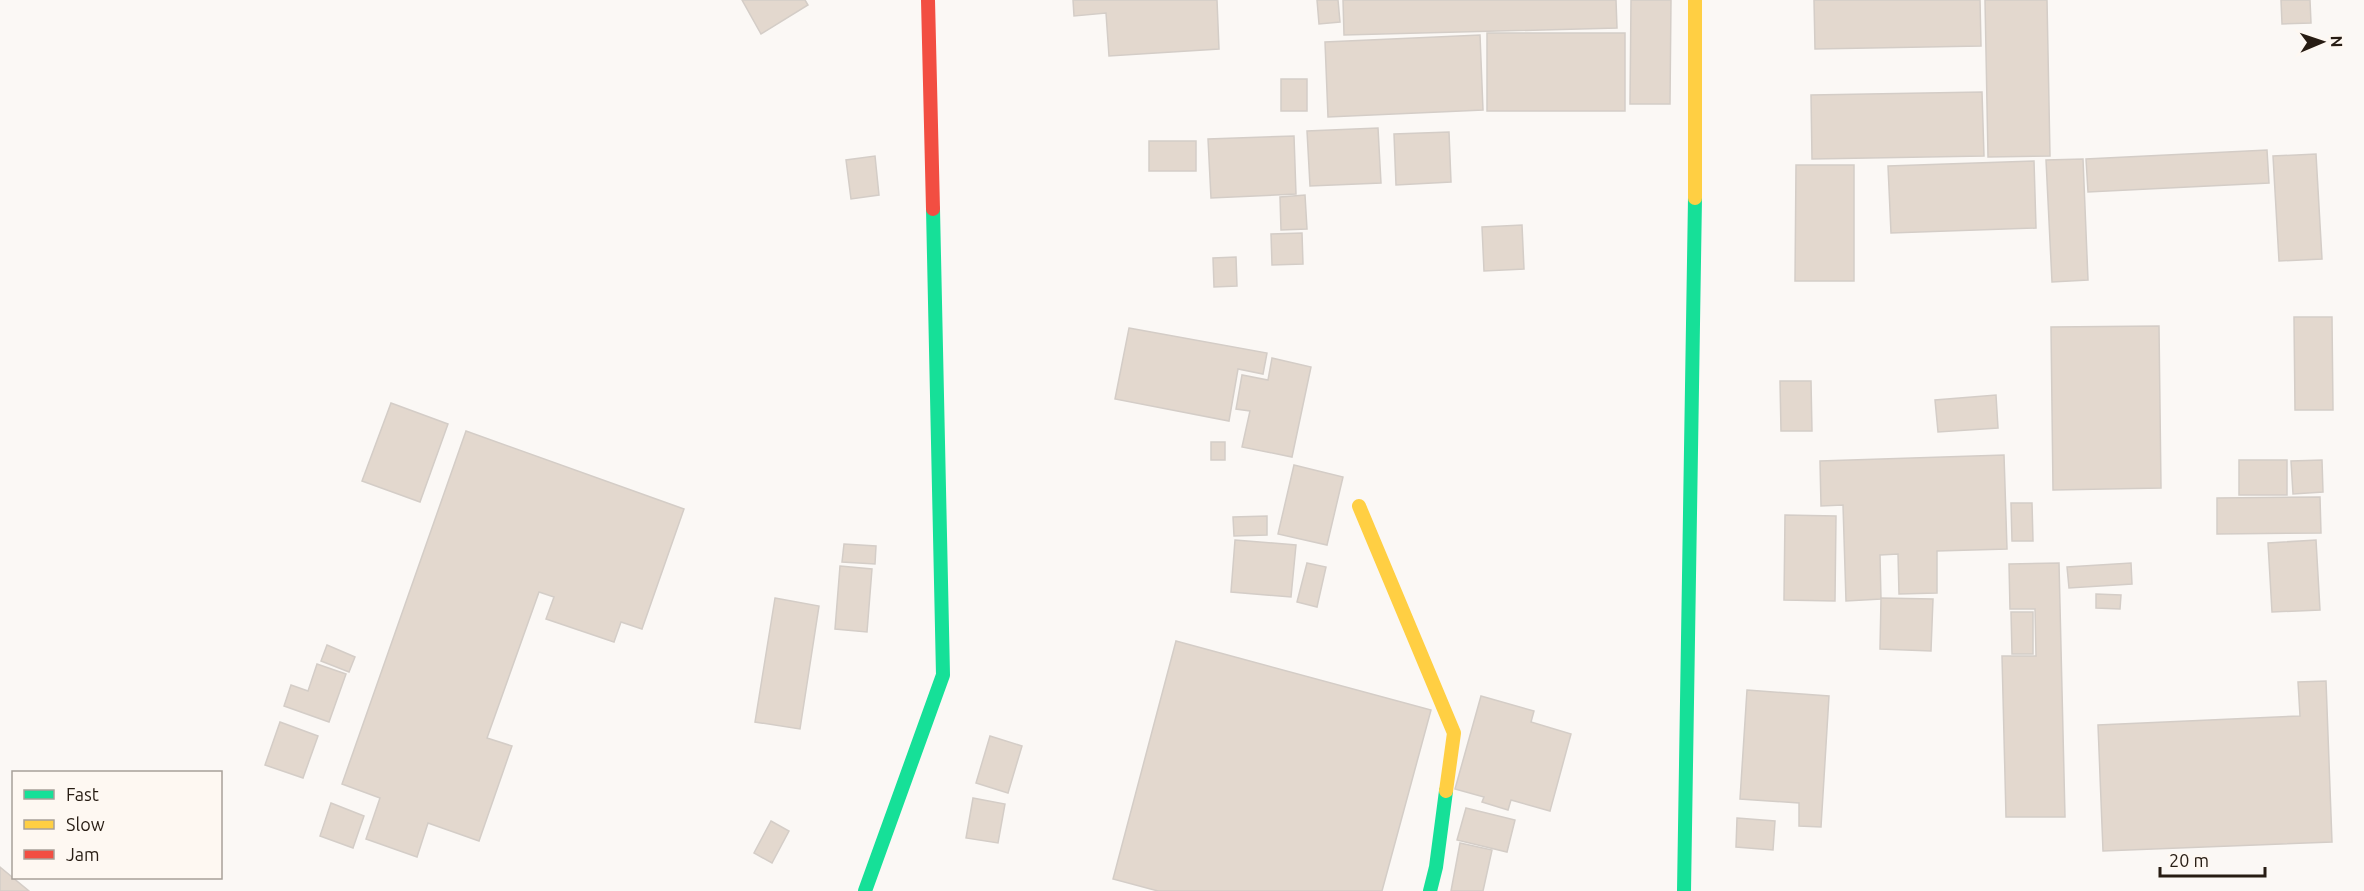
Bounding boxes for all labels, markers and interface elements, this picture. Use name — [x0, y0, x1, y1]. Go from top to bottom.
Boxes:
north arrow — [2292, 12, 2352, 72]
text: N — [2328, 35, 2346, 48]
legend — [12, 771, 222, 879]
text: Fast — [66, 784, 99, 804]
text: Slow — [66, 814, 105, 834]
scale bar — [2160, 840, 2265, 878]
text: Jam — [66, 844, 100, 864]
text: 20 m — [2169, 850, 2209, 870]

